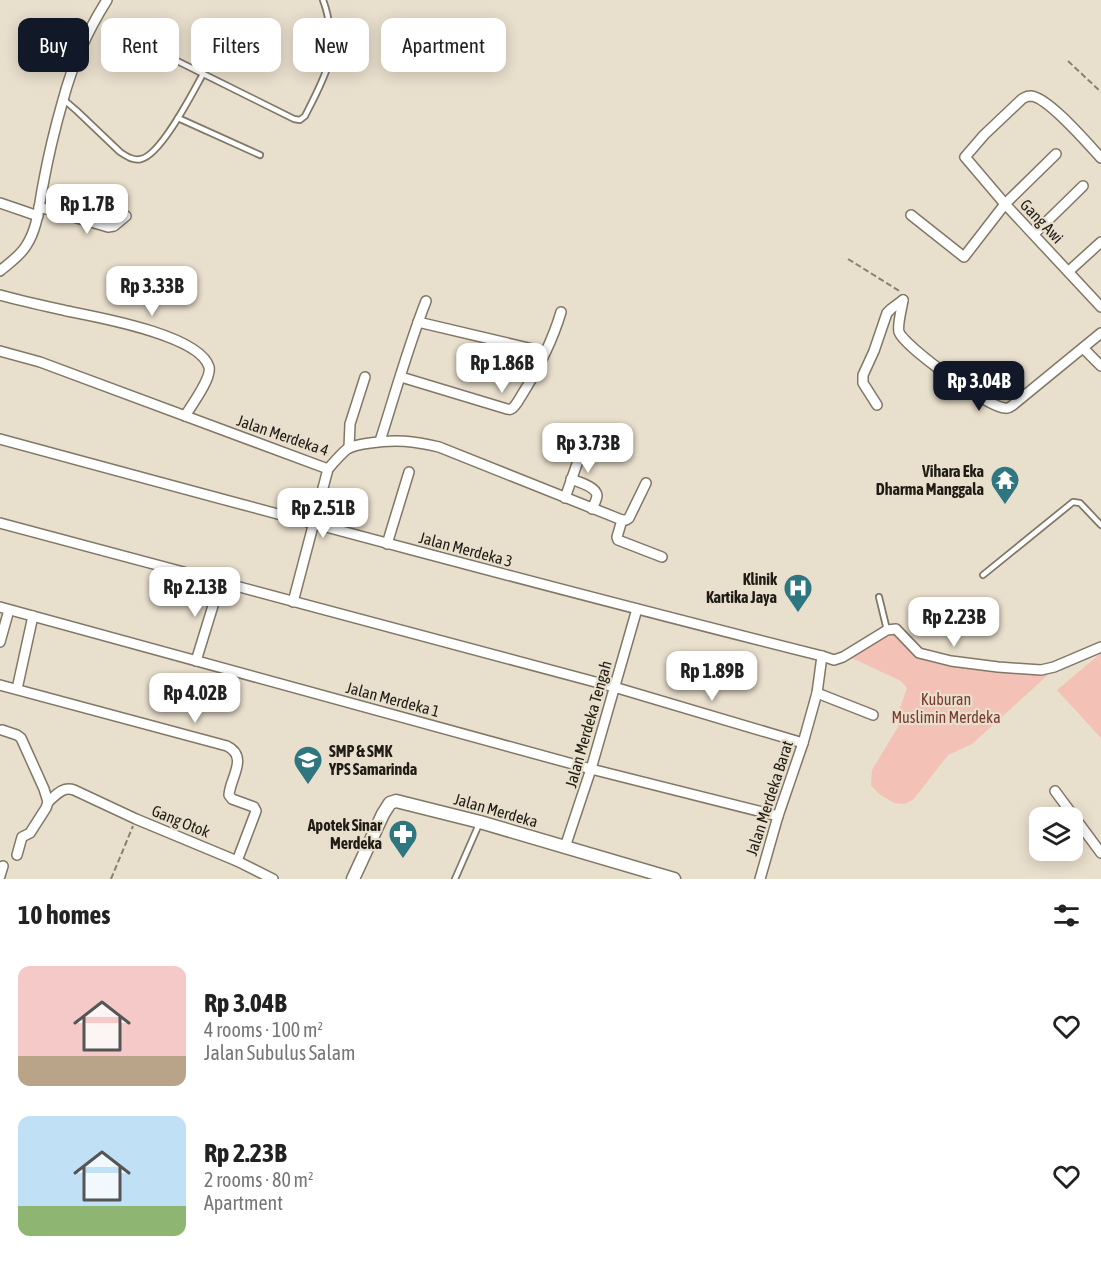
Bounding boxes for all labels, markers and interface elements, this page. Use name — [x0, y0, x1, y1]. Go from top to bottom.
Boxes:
chip: Buy — [18, 18, 89, 72]
chip: Rent — [101, 18, 179, 72]
chip: Filters — [191, 18, 281, 72]
chip: New — [293, 18, 369, 72]
chip: Apartment — [381, 18, 506, 72]
pin: Rp 1.7B — [32, 184, 142, 235]
text: Rp 1.7B — [60, 192, 114, 215]
street label: Gang Awi — [1016, 195, 1067, 247]
pin: Rp 3.33B — [90, 266, 214, 317]
text: Rp 3.33B — [120, 274, 184, 297]
pin: Rp 1.86B — [440, 343, 564, 394]
text: Rp 1.86B — [470, 351, 534, 374]
pin: Rp 3.04B — [917, 361, 1041, 412]
text: Rp 3.04B — [947, 369, 1011, 392]
street label: Jalan Merdeka 4 — [235, 411, 331, 459]
pin: Rp 3.73B — [526, 423, 650, 474]
text: Rp 3.73B — [556, 431, 620, 454]
place label: Vihara Eka Dharma Manggala — [876, 462, 984, 498]
temple icon: Vihara Eka Dharma Manggala — [989, 464, 1021, 506]
pin: Rp 2.51B — [261, 488, 385, 539]
text: Rp 2.51B — [291, 496, 355, 519]
street label: Jalan Merdeka 3 — [417, 528, 515, 570]
pin: Rp 2.13B — [133, 567, 257, 618]
place label: Klinik Kartika Jaya — [706, 570, 778, 606]
hospital icon: Klinik Kartika Jaya — [782, 572, 814, 614]
text: Rp 2.13B — [163, 575, 227, 598]
pin: Rp 2.23B — [892, 597, 1016, 648]
text: Rp 2.23B — [922, 605, 986, 628]
pin: Rp 1.89B — [650, 651, 774, 702]
street label: Jalan Merdeka Tengah — [561, 658, 616, 790]
text: Rp 1.89B — [680, 659, 744, 682]
pin: Rp 4.02B — [133, 673, 257, 724]
street label: Jalan Merdeka 1 — [344, 678, 442, 720]
text: Rp 4.02B — [163, 681, 227, 704]
park label: Kuburan Muslimin Merdeka — [891, 690, 1001, 726]
street label: Jalan Merdeka Barat — [742, 738, 796, 858]
place label: SMP & SMK YPS Samarinda — [328, 742, 417, 778]
school or university icon: SMP & SMK YPS Samarinda — [292, 744, 324, 786]
street label: Jalan Merdeka — [452, 789, 540, 831]
street label: Gang Otok — [149, 801, 213, 842]
map controls — [1029, 807, 1083, 861]
button: layers — [1029, 807, 1083, 861]
place label: Apotek Sinar Merdeka — [307, 816, 382, 852]
pharmacy icon: Apotek Sinar Merdeka — [387, 818, 419, 860]
icon: filters — [1050, 899, 1083, 932]
text: 10 homes — [18, 900, 111, 930]
text: Rp 3.04B — [204, 988, 287, 1018]
icon: home — [66, 990, 138, 1062]
icon: heart — [1050, 1010, 1083, 1043]
text: 4 rooms · 100 m² — [204, 1018, 323, 1041]
text: Jalan Subulus Salam — [204, 1041, 355, 1064]
text: Rp 2.23B — [204, 1138, 287, 1168]
icon: home — [66, 1140, 138, 1212]
icon: heart — [1050, 1160, 1083, 1193]
text: 2 rooms · 80 m² — [204, 1168, 314, 1191]
text: Apartment — [204, 1191, 283, 1214]

